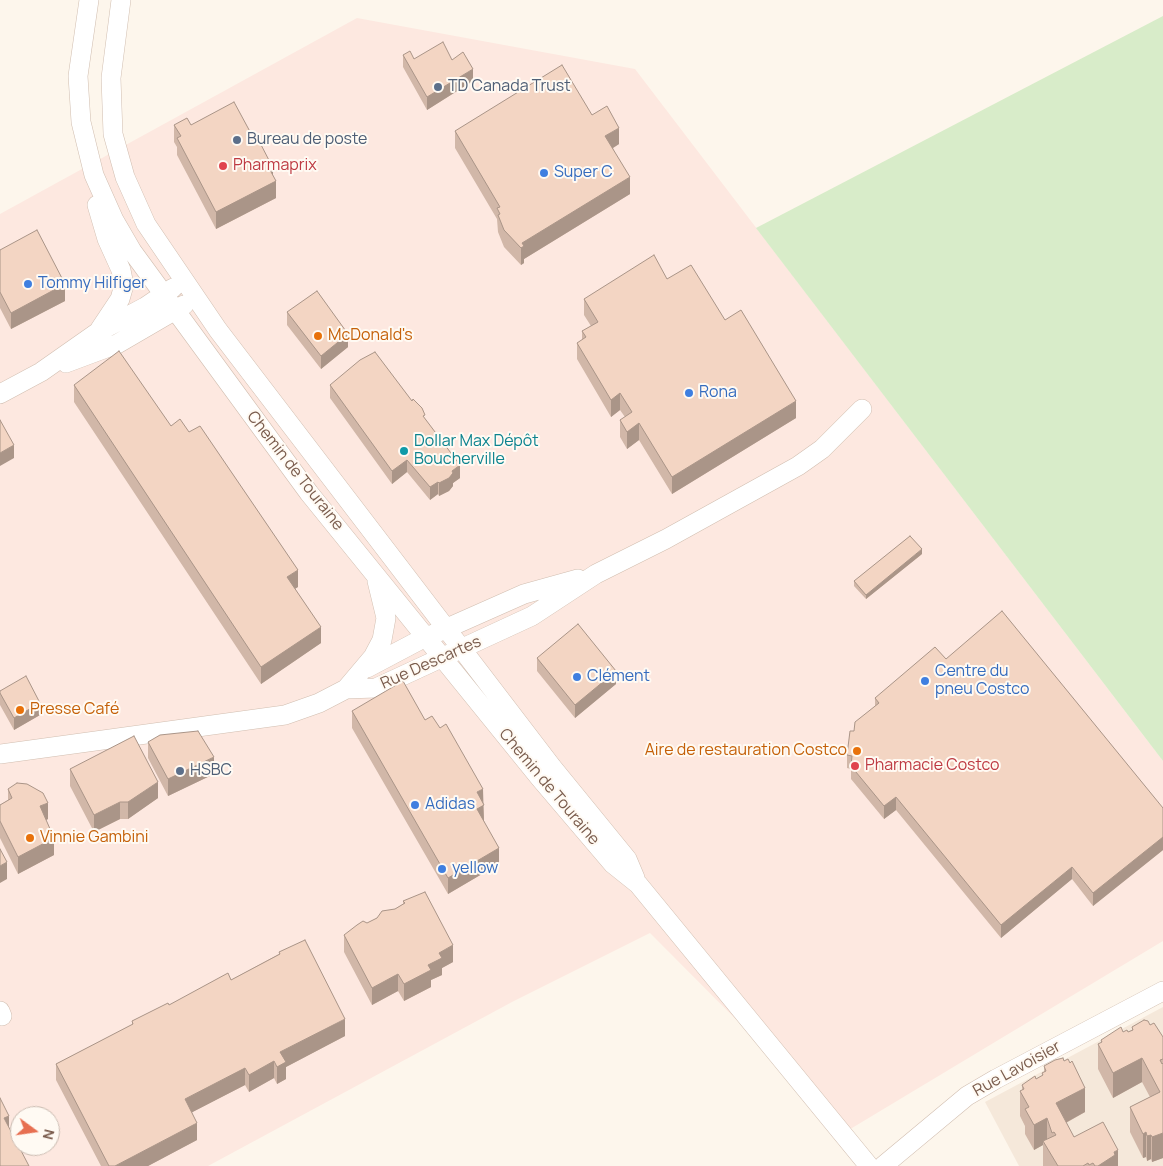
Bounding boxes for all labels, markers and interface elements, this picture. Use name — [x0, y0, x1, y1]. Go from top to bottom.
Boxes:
place label: TD Canada Trust — [448, 77, 571, 97]
marker: TD Canada Trust — [432, 81, 444, 93]
place label: Bureau de poste — [247, 130, 367, 150]
marker: Bureau de poste — [231, 134, 243, 146]
place label: Pharmaprix — [233, 156, 317, 176]
marker: Pharmaprix — [217, 160, 229, 172]
place label: Super C — [554, 163, 613, 183]
marker: Super C — [538, 167, 550, 179]
place label: Tommy Hilfiger — [38, 274, 147, 294]
marker: Tommy Hilfiger — [22, 278, 34, 290]
place label: McDonald's — [328, 326, 413, 346]
marker: McDonald's — [312, 330, 324, 342]
place label: Rona — [699, 383, 737, 403]
marker: Rona — [683, 387, 695, 399]
street label: Chemin de Touraine — [242, 407, 348, 535]
place label: Dollar Max Dépôt Boucherville — [414, 432, 539, 470]
marker: Dollar Max Dépôt Boucherville — [398, 445, 410, 457]
street label: Rue Descartes — [378, 632, 484, 694]
place label: Centre du pneu Costco — [935, 662, 1029, 700]
place label: Clément — [587, 667, 650, 687]
marker: Clément — [571, 671, 583, 683]
marker: Centre du pneu Costco — [919, 675, 931, 687]
place label: Presse Café — [30, 700, 119, 720]
marker: Presse Café — [14, 704, 26, 716]
street label: Chemin de Touraine — [495, 725, 603, 849]
place label: Aire de restauration Costco — [645, 741, 847, 761]
marker: Aire de restauration Costco — [851, 745, 863, 757]
place label: Pharmacie Costco — [865, 756, 1000, 776]
marker: Pharmacie Costco — [849, 760, 861, 772]
place label: HSBC — [190, 761, 232, 781]
marker: HSBC — [174, 765, 186, 777]
place label: Adidas — [425, 795, 475, 815]
marker: Adidas — [409, 799, 421, 811]
place label: Vinnie Gambini — [40, 828, 149, 848]
marker: Vinnie Gambini — [24, 832, 36, 844]
place label: yellow — [452, 859, 498, 879]
marker: yellow — [436, 863, 448, 875]
street label: Rue Lavoisier — [970, 1037, 1064, 1101]
north arrow — [10, 1106, 60, 1156]
text: N — [39, 1127, 60, 1142]

